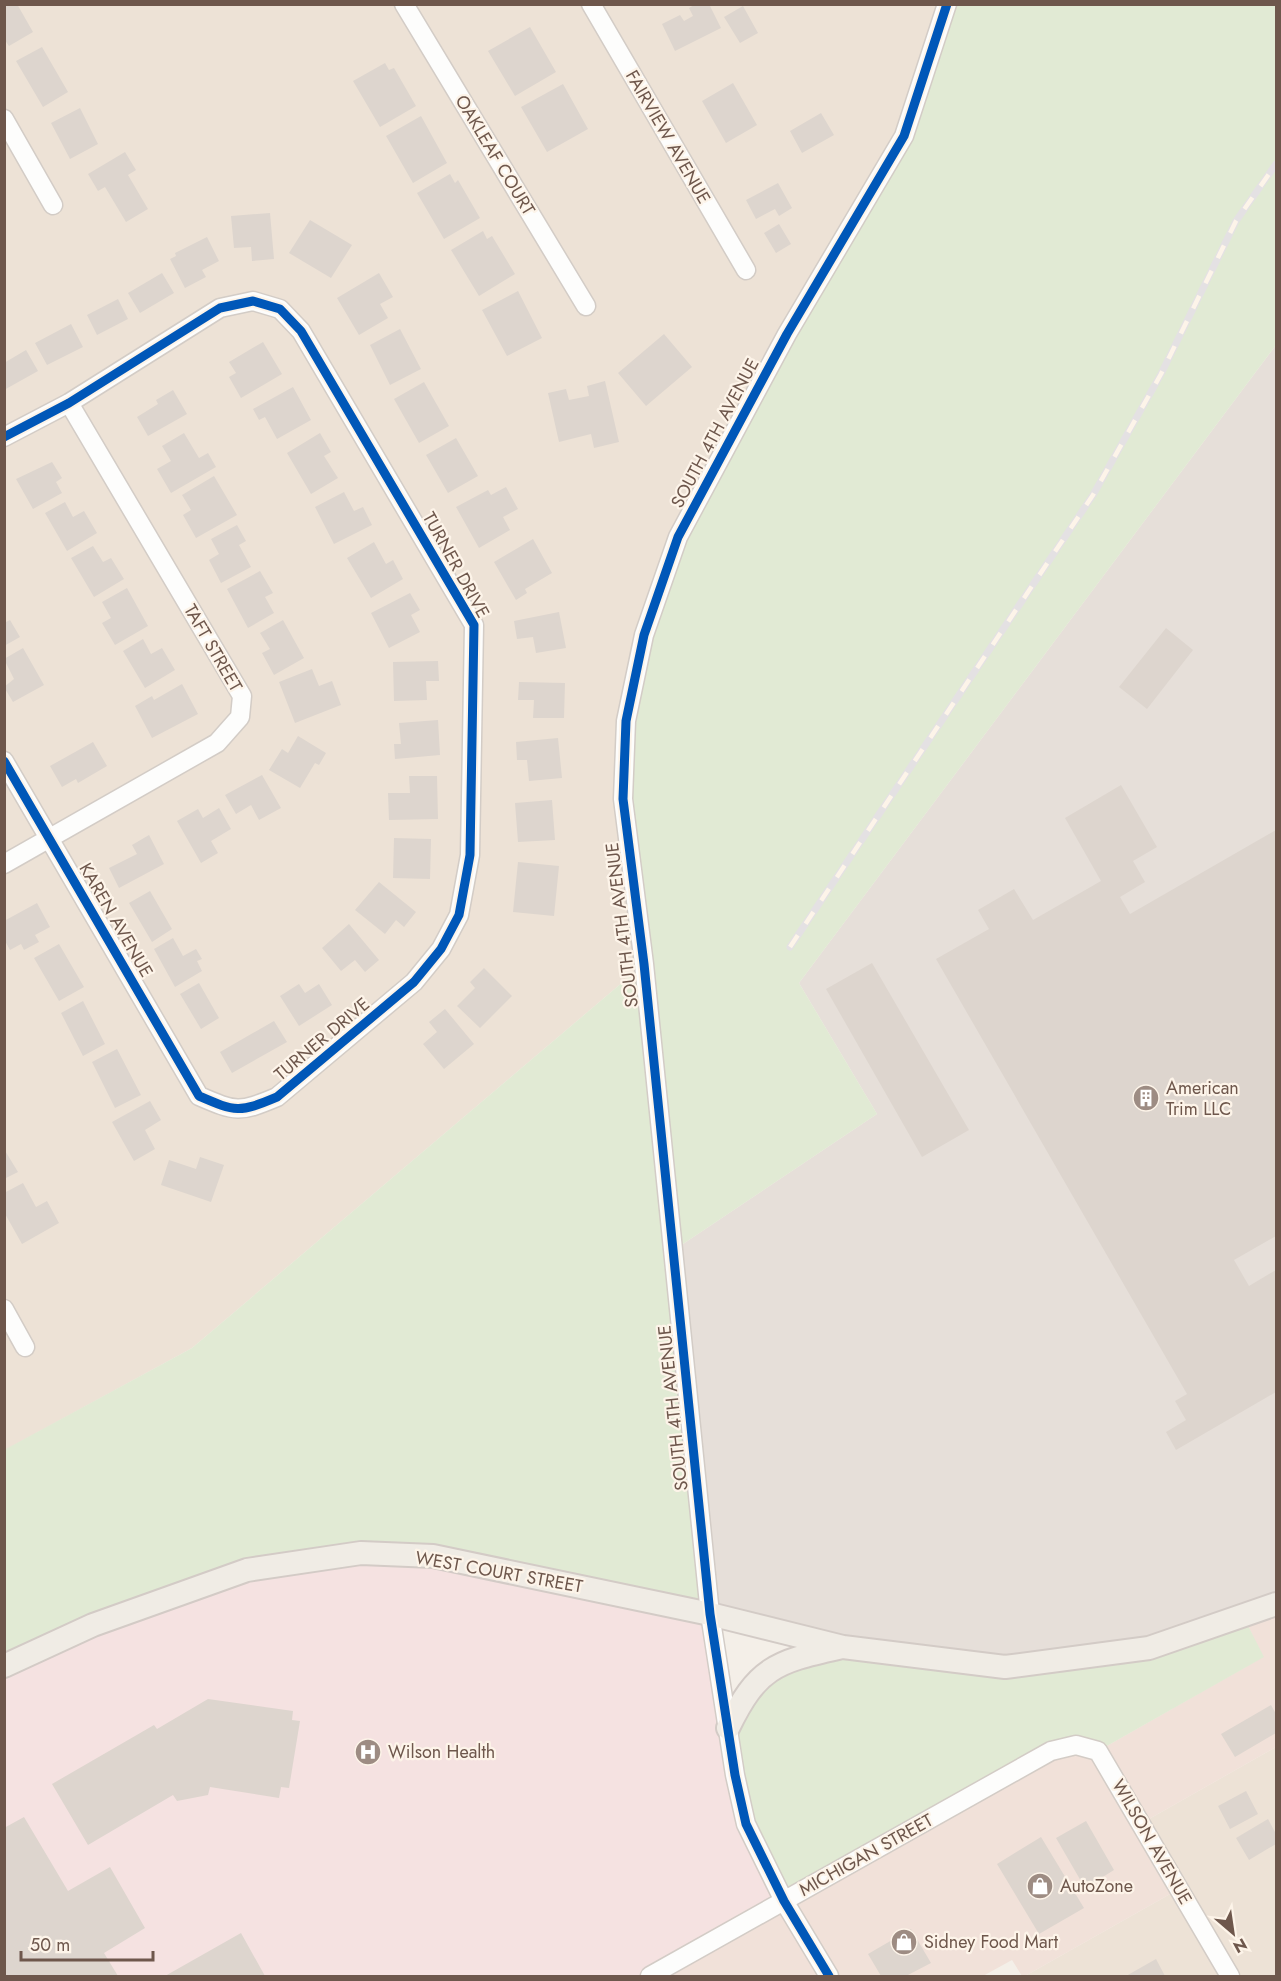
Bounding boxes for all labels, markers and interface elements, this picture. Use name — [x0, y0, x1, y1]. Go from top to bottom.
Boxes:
street label: FAIRVIEW AVENUE — [619, 65, 717, 209]
street label: OAKLEAF COURT — [449, 90, 542, 221]
street label: SOUTH 4TH AVENUE — [665, 354, 765, 512]
street label: TURNER DRIVE — [416, 507, 496, 623]
street label: TAFT STREET — [177, 599, 249, 697]
street label: SOUTH 4TH AVENUE — [599, 841, 645, 1009]
street label: KAREN AVENUE — [73, 858, 159, 982]
street label: TURNER DRIVE — [269, 991, 375, 1087]
place label: American Trim LLC — [1166, 1075, 1239, 1122]
building icon: American Trim LLC — [1131, 1083, 1161, 1113]
street label: SOUTH 4TH AVENUE — [651, 1324, 695, 1492]
street label: WEST COURT STREET — [413, 1544, 585, 1600]
hospital icon: Wilson Health — [353, 1737, 383, 1767]
place label: Wilson Health — [388, 1739, 495, 1765]
street label: WILSON AVENUE — [1106, 1775, 1198, 1909]
street label: MICHIGAN STREET — [794, 1807, 938, 1903]
shop icon: AutoZone — [1025, 1871, 1055, 1901]
place label: AutoZone — [1060, 1873, 1133, 1899]
north arrow — [1203, 1903, 1263, 1963]
scale bar — [21, 1924, 153, 1962]
shop icon: Sidney Food Mart — [889, 1927, 919, 1957]
place label: Sidney Food Mart — [924, 1929, 1059, 1955]
text: 50 m — [30, 1932, 70, 1958]
text: N — [1229, 1933, 1251, 1959]

